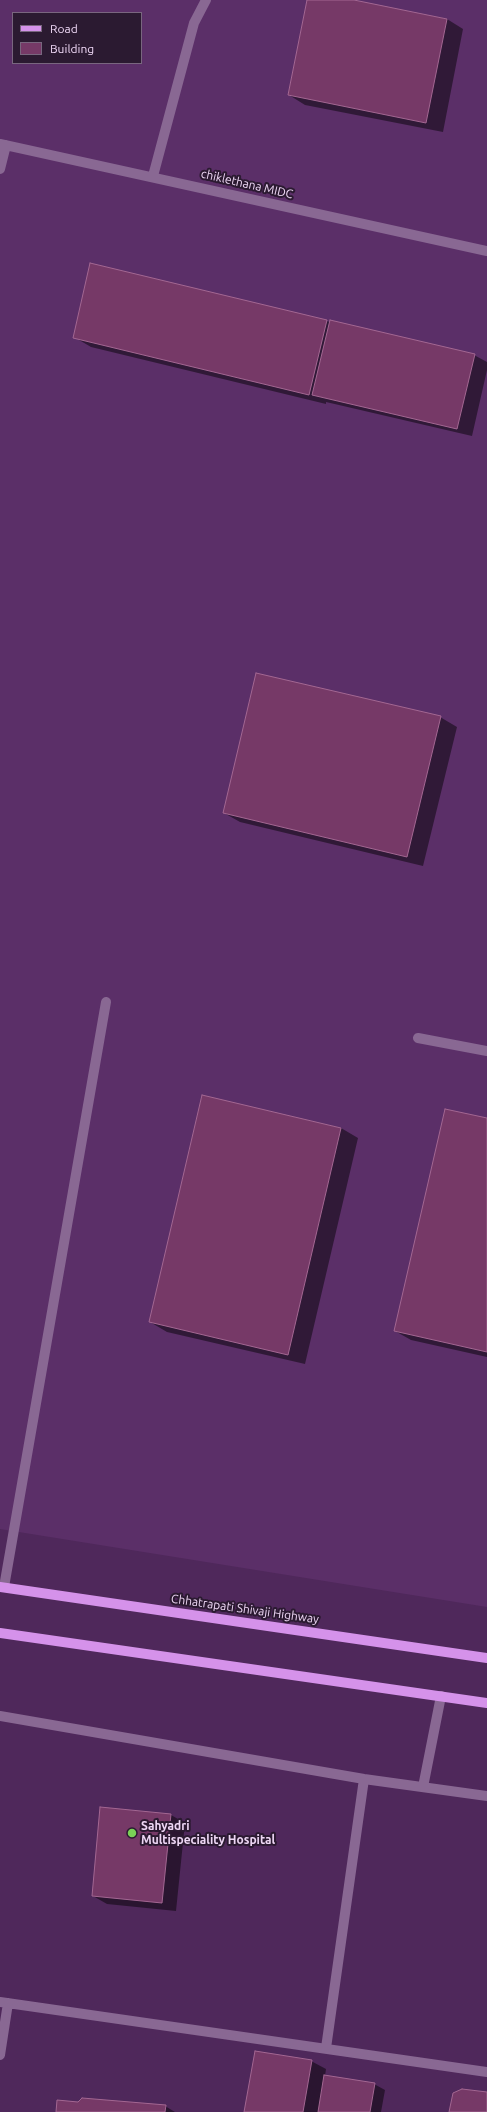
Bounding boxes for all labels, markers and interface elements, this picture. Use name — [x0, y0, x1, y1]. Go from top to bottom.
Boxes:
legend — [12, 12, 142, 64]
text: Road — [50, 22, 78, 35]
text: Building — [50, 42, 94, 55]
street label: chiklethana MIDC — [200, 166, 294, 202]
street label: Chhatrapati Shivaji Highway — [170, 1591, 320, 1627]
place label: Sahyadri Multispeciality Hospital — [141, 1819, 275, 1847]
marker: Sahyadri Multispeciality Hospital — [126, 1827, 138, 1839]

